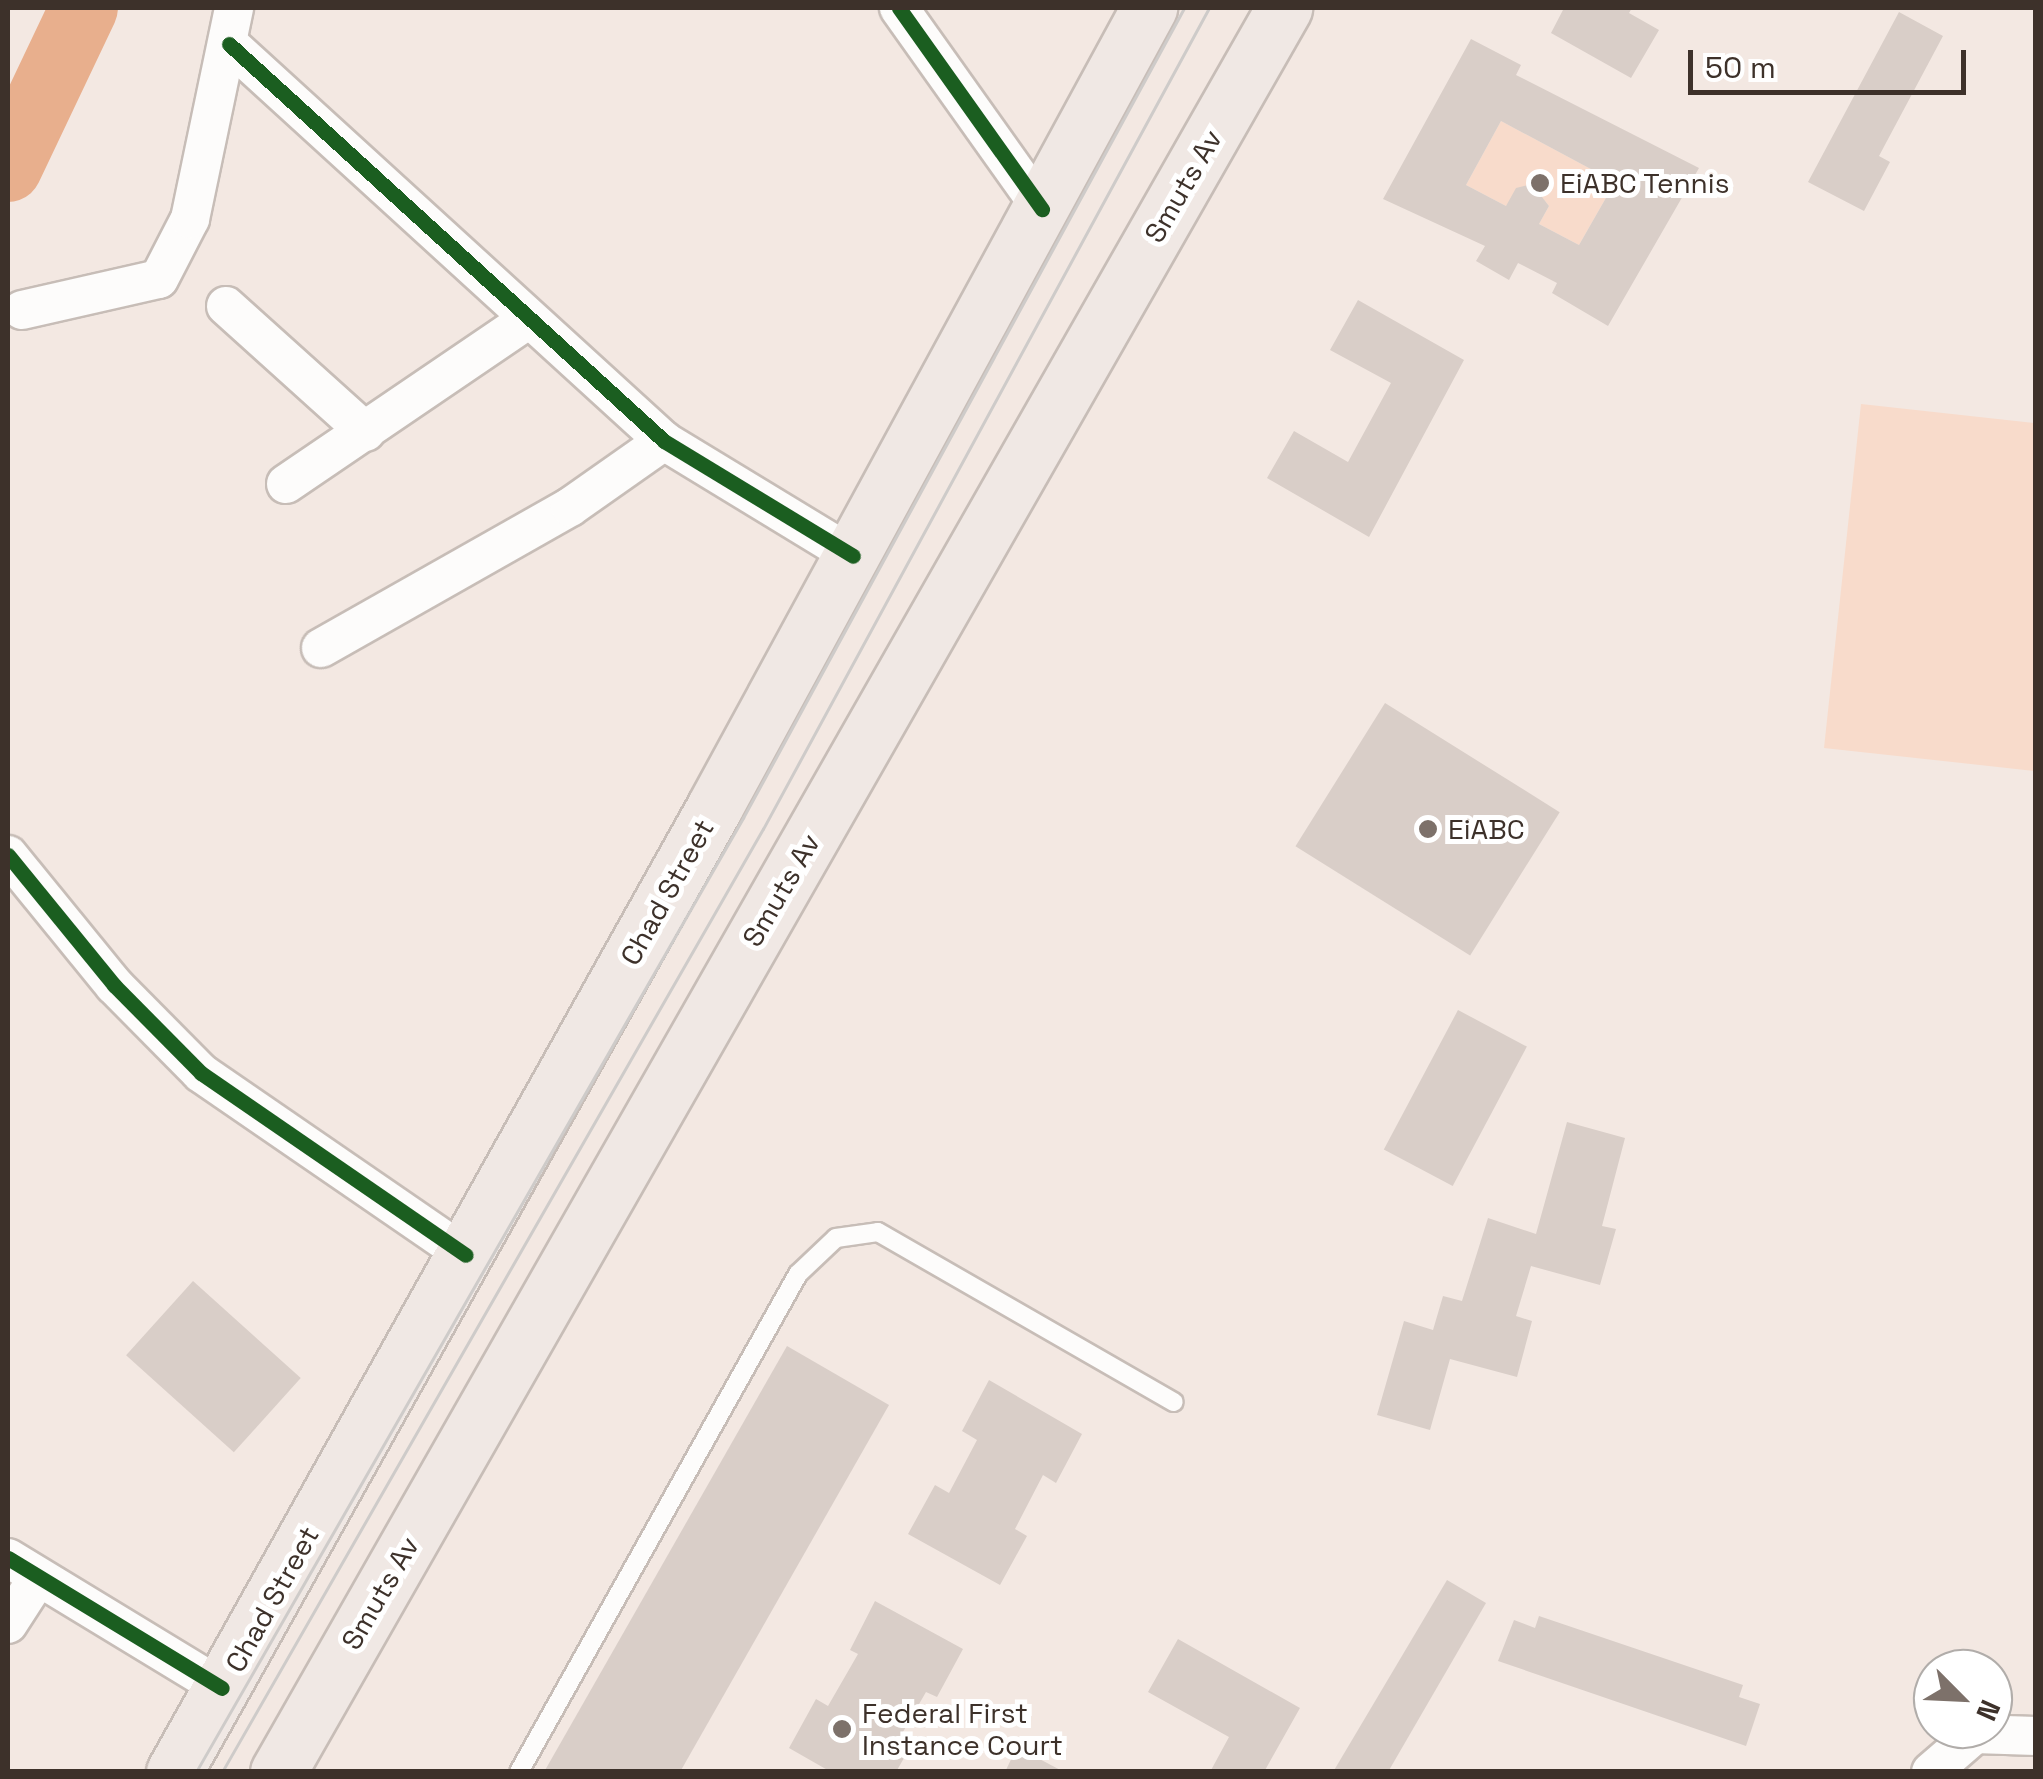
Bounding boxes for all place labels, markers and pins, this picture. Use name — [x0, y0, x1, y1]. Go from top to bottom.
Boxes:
place label: EiABC Tennis — [1560, 166, 1730, 200]
marker: EiABC Tennis — [1529, 172, 1551, 194]
place label: EiABC — [1448, 812, 1525, 846]
marker: EiABC — [1417, 818, 1439, 840]
place label: Federal First Instance Court — [862, 1696, 1063, 1762]
marker: Federal First Instance Court — [831, 1718, 853, 1740]

